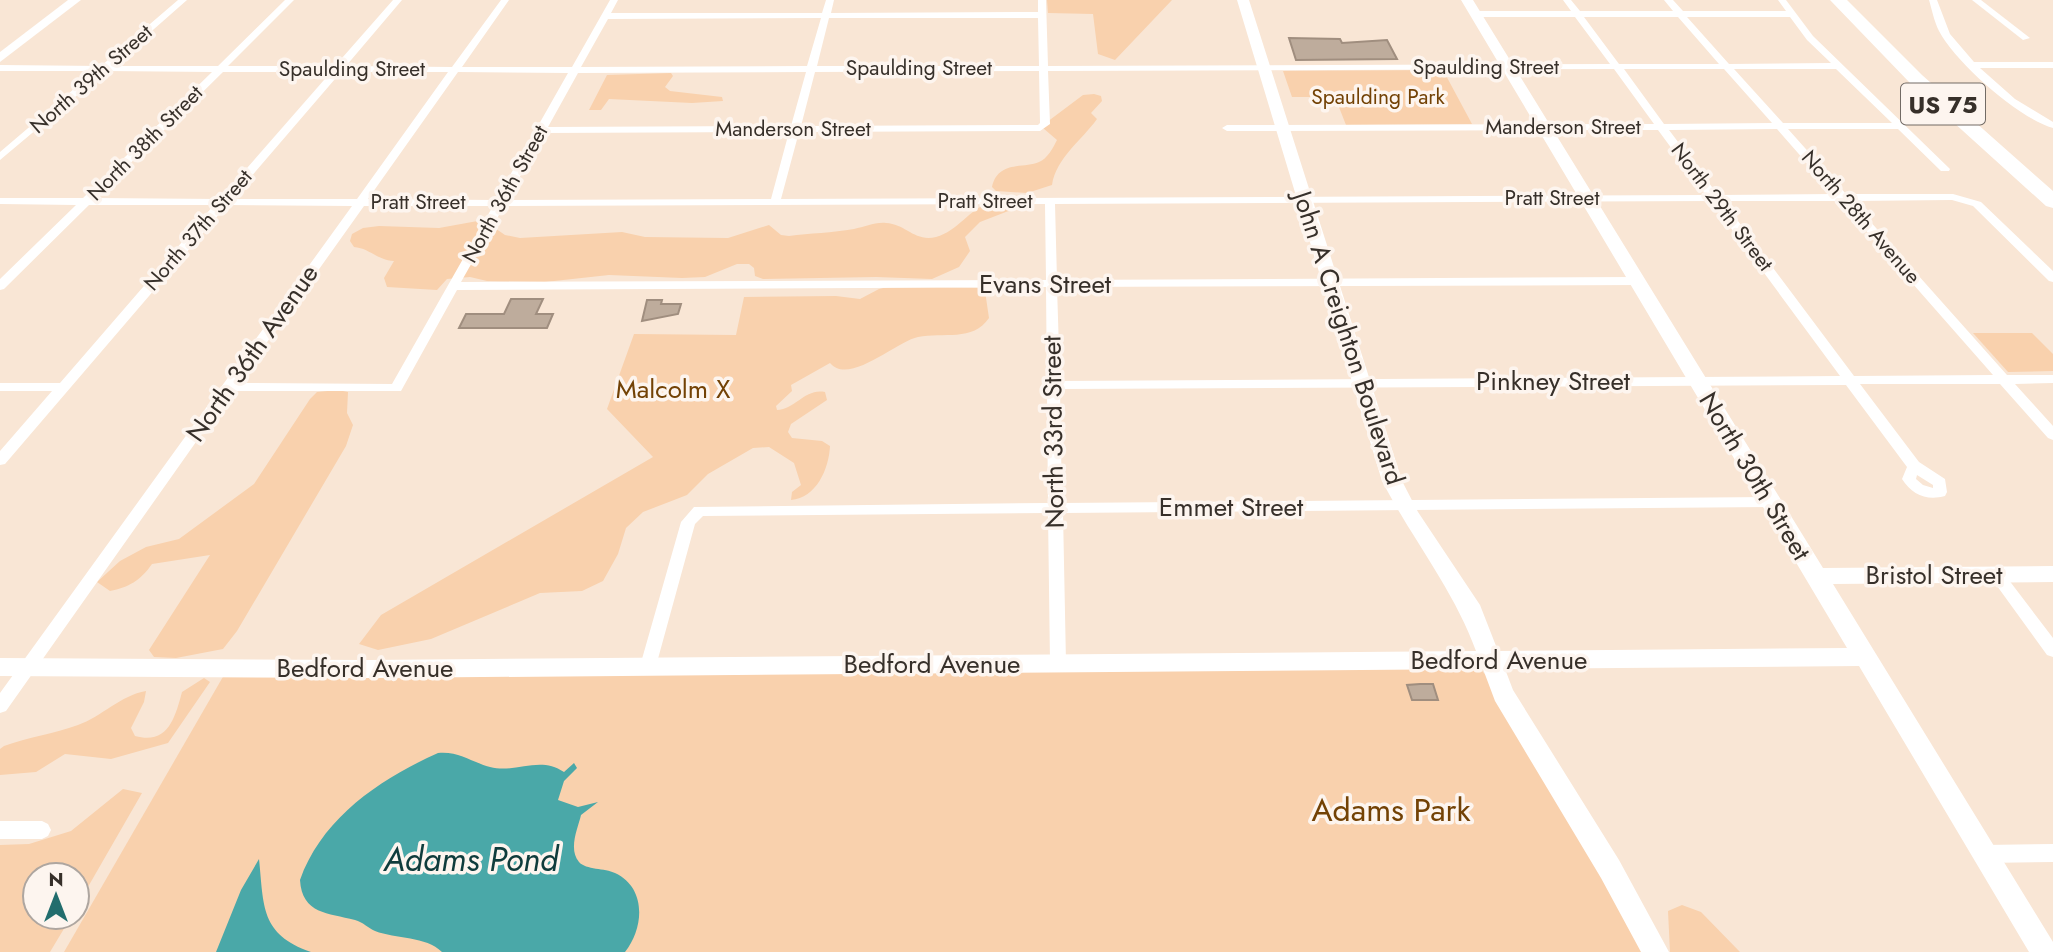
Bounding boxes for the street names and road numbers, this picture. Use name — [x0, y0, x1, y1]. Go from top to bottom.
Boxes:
street label: North 39th Street — [23, 17, 159, 141]
street label: Spaulding Street — [1413, 52, 1559, 82]
street label: Spaulding Street — [846, 53, 992, 83]
street label: Spaulding Street — [279, 54, 425, 84]
street label: North 38th Street — [80, 78, 210, 208]
road number: US 75 — [1901, 84, 1985, 124]
street label: Manderson Street — [1485, 112, 1641, 142]
street label: Manderson Street — [715, 114, 871, 144]
street label: North 36th Street — [455, 120, 555, 268]
street label: North 29th Street — [1664, 137, 1780, 277]
street label: North 28th Avenue — [1794, 144, 1928, 291]
street label: North 37th Street — [137, 163, 259, 297]
street label: Pratt Street — [1505, 183, 1599, 213]
street label: John A Creighton Boulevard — [1283, 184, 1414, 490]
street label: Pratt Street — [938, 186, 1032, 216]
street label: Pratt Street — [371, 187, 465, 217]
street label: North 36th Avenue — [177, 257, 327, 449]
street label: Evans Street — [979, 265, 1112, 303]
street label: North 33rd Street — [1032, 334, 1074, 529]
street label: Pinkney Street — [1476, 362, 1631, 400]
street label: North 30th Street — [1690, 385, 1821, 568]
street label: Emmet Street — [1159, 488, 1304, 526]
street label: Bristol Street — [1866, 556, 2003, 594]
street label: Bedford Avenue — [1411, 641, 1587, 679]
street label: Bedford Avenue — [844, 645, 1020, 683]
street label: Bedford Avenue — [277, 649, 453, 687]

